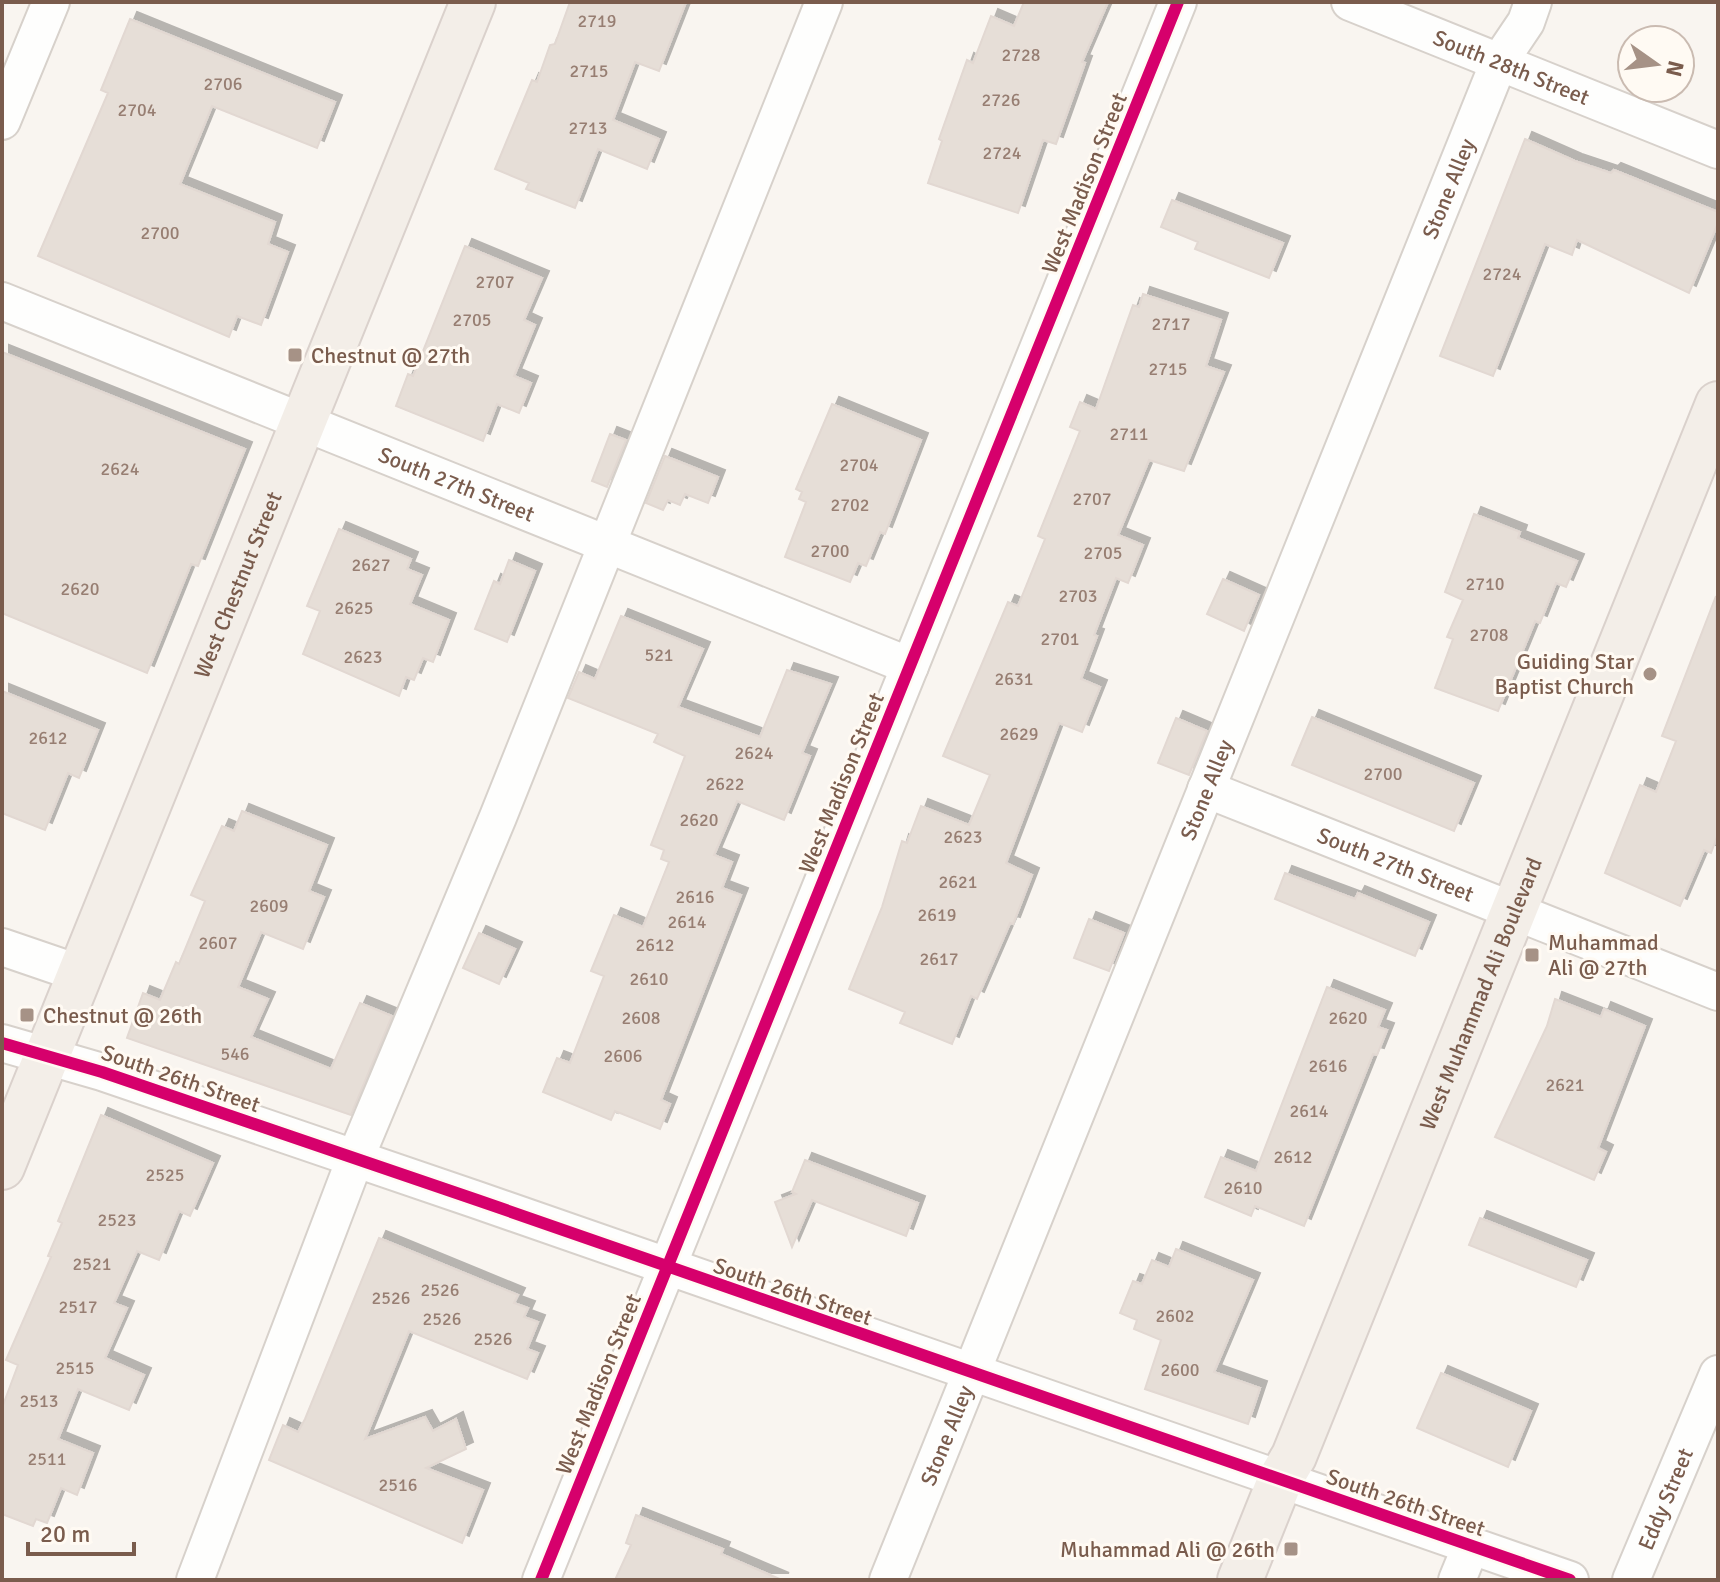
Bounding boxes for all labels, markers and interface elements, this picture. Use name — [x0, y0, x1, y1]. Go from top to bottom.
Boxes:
house number: 2719 — [578, 10, 616, 32]
street label: South 28th Street — [1429, 24, 1594, 111]
north arrow — [1616, 24, 1696, 104]
house number: 2728 — [1002, 44, 1040, 66]
text: N — [1660, 58, 1690, 79]
house number: 2715 — [570, 60, 608, 82]
house number: 2706 — [204, 73, 242, 95]
house number: 2726 — [982, 89, 1020, 111]
street label: West Madison Street — [1036, 89, 1133, 278]
house number: 2704 — [118, 99, 157, 121]
house number: 2713 — [569, 117, 607, 139]
street label: Stone Alley — [1416, 134, 1481, 243]
house number: 2724 — [983, 142, 1022, 164]
house number: 2700 — [141, 222, 179, 244]
house number: 2724 — [1483, 263, 1522, 285]
house number: 2707 — [476, 271, 514, 293]
house number: 2705 — [453, 309, 491, 331]
house number: 2717 — [1152, 313, 1190, 335]
place label: Chestnut @ 27th — [311, 342, 470, 369]
marker: Chestnut @ 27th — [286, 346, 304, 364]
house number: 2715 — [1149, 358, 1187, 380]
house number: 2711 — [1110, 423, 1148, 445]
street label: South 27th Street — [374, 441, 539, 528]
house number: 2704 — [840, 454, 879, 476]
house number: 2624 — [101, 458, 140, 480]
street label: West Chestnut Street — [188, 488, 288, 682]
house number: 2707 — [1073, 488, 1111, 510]
house number: 2702 — [831, 494, 869, 516]
house number: 2700 — [811, 540, 849, 562]
house number: 2705 — [1084, 542, 1122, 564]
house number: 2627 — [352, 554, 390, 576]
house number: 2710 — [1466, 573, 1504, 595]
house number: 2620 — [61, 578, 99, 600]
house number: 2703 — [1059, 585, 1097, 607]
house number: 2625 — [335, 597, 373, 619]
house number: 2708 — [1470, 624, 1508, 646]
house number: 2701 — [1041, 628, 1079, 650]
house number: 521 — [644, 644, 674, 666]
house number: 2623 — [344, 646, 382, 668]
place label: Guiding Star Baptist Church — [1495, 648, 1634, 700]
marker: Guiding Star Baptist Church — [1641, 665, 1659, 683]
house number: 2631 — [995, 668, 1033, 690]
street label: West Madison Street — [793, 689, 890, 878]
house number: 2629 — [1000, 723, 1038, 745]
house number: 2612 — [29, 727, 67, 749]
street label: Stone Alley — [1174, 735, 1239, 844]
house number: 2624 — [735, 742, 774, 764]
house number: 2700 — [1364, 763, 1402, 785]
house number: 2622 — [706, 773, 744, 795]
house number: 2620 — [680, 809, 718, 831]
street label: South 27th Street — [1313, 822, 1478, 908]
house number: 2623 — [944, 826, 982, 848]
street label: West Muhammad Ali Boulevard — [1414, 854, 1548, 1134]
house number: 2621 — [939, 871, 977, 893]
house number: 2616 — [676, 886, 714, 908]
house number: 2609 — [250, 895, 288, 917]
house number: 2619 — [918, 904, 956, 926]
house number: 2614 — [668, 911, 707, 933]
place label: Muhammad Ali @ 27th — [1548, 929, 1659, 981]
house number: 2607 — [199, 932, 237, 954]
house number: 2612 — [636, 934, 674, 956]
marker: Muhammad Ali @ 27th — [1523, 946, 1541, 964]
house number: 2617 — [920, 948, 958, 970]
house number: 2610 — [630, 968, 668, 990]
place label: Chestnut @ 26th — [43, 1002, 202, 1029]
marker: Chestnut @ 26th — [18, 1006, 36, 1024]
house number: 2608 — [622, 1007, 660, 1029]
house number: 2620 — [1329, 1007, 1367, 1029]
street label: South 26th Street — [98, 1039, 264, 1118]
house number: 546 — [220, 1043, 250, 1065]
house number: 2606 — [604, 1045, 642, 1067]
house number: 2616 — [1309, 1055, 1347, 1077]
house number: 2621 — [1546, 1074, 1584, 1096]
house number: 2614 — [1290, 1100, 1329, 1122]
house number: 2612 — [1274, 1146, 1312, 1168]
house number: 2525 — [146, 1164, 184, 1186]
house number: 2610 — [1224, 1177, 1262, 1199]
house number: 2523 — [98, 1209, 136, 1231]
street label: South 26th Street — [710, 1252, 876, 1331]
house number: 2521 — [73, 1253, 111, 1275]
house number: 2526 — [421, 1279, 459, 1301]
house number: 2526 — [372, 1287, 410, 1309]
street label: West Madison Street — [550, 1290, 647, 1479]
house number: 2517 — [59, 1296, 97, 1318]
house number: 2602 — [1156, 1305, 1194, 1327]
house number: 2526 — [423, 1308, 461, 1330]
house number: 2526 — [474, 1328, 512, 1350]
house number: 2515 — [56, 1357, 94, 1379]
house number: 2600 — [1161, 1359, 1199, 1381]
street label: Stone Alley — [914, 1381, 979, 1490]
house number: 2513 — [20, 1390, 58, 1412]
street label: Eddy Street — [1632, 1444, 1699, 1554]
house number: 2511 — [28, 1448, 66, 1470]
street label: South 26th Street — [1323, 1463, 1489, 1542]
house number: 2516 — [379, 1474, 417, 1496]
scale bar — [28, 1506, 134, 1556]
text: 20 m — [40, 1519, 90, 1549]
place label: Muhammad Ali @ 26th — [1060, 1536, 1275, 1563]
marker: Muhammad Ali @ 26th — [1282, 1540, 1300, 1558]

